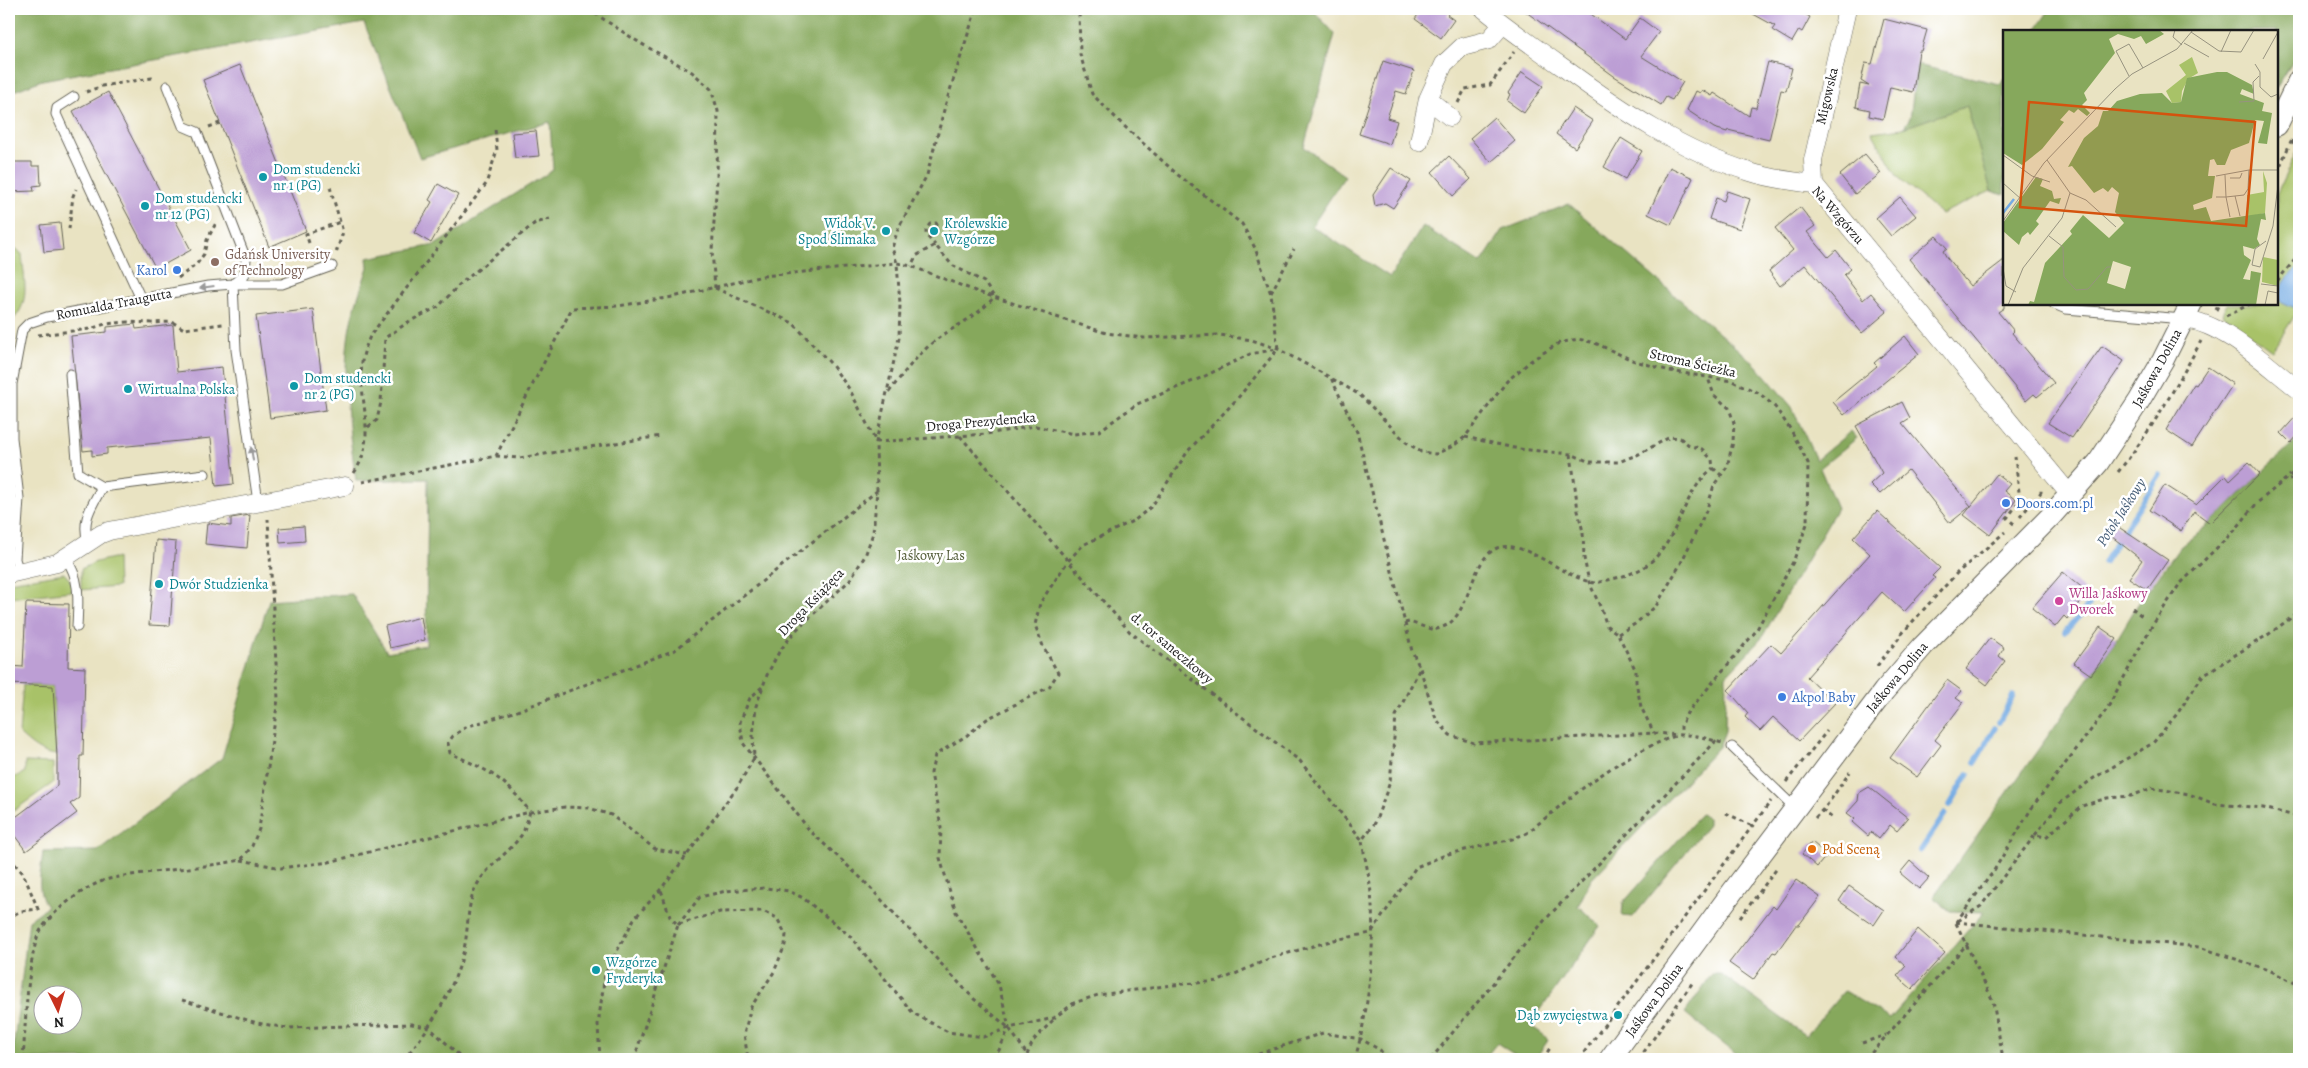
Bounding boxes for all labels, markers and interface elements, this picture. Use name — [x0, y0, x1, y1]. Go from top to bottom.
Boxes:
inset map — [2003, 30, 2278, 305]
street label: Migowska — [1811, 65, 1843, 126]
place label: Dom studencki nr 1 (PG) — [273, 160, 360, 195]
marker: Dom studencki nr 1 (PG) — [257, 171, 269, 183]
street label: Na Wzgórzu — [1807, 182, 1869, 248]
place label: Dom studencki nr 12 (PG) — [155, 189, 242, 224]
marker: Dom studencki nr 12 (PG) — [139, 200, 151, 212]
place label: Widok V. Spod Ślimaka — [798, 214, 876, 249]
place label: Królewskie Wzgórze — [943, 214, 1007, 249]
marker: Widok V. Spod Ślimaka — [880, 225, 892, 237]
marker: Królewskie Wzgórze — [928, 225, 940, 237]
place label: Gdańsk University of Technology — [225, 245, 331, 280]
marker: Gdańsk University of Technology — [209, 256, 221, 268]
place label: Karol — [136, 261, 168, 280]
marker: Karol — [171, 264, 183, 276]
street label: Romualda Traugutta — [54, 283, 174, 325]
one-way arrow — [198, 283, 214, 291]
street label: Jaśkowa Dolina — [2128, 325, 2187, 411]
street label: Stroma Ścieżka — [1648, 344, 1739, 382]
place label: Dom studencki nr 2 (PG) — [304, 369, 391, 404]
place label: Wirtualna Polska — [137, 380, 236, 399]
marker: Dom studencki nr 2 (PG) — [288, 380, 300, 392]
marker: Wirtualna Polska — [122, 383, 134, 395]
street label: Droga Prezydencka — [925, 408, 1037, 436]
one-way arrow — [247, 445, 255, 461]
water label: Potok Jaśkowy — [2092, 474, 2151, 550]
place label: Doors.com.pl — [2016, 494, 2094, 513]
marker: Doors.com.pl — [2000, 497, 2012, 509]
park label: Jaśkowy Las — [897, 546, 965, 565]
street label: Droga Książęca — [774, 563, 849, 640]
place label: Dwór Studzienka — [169, 575, 269, 594]
marker: Dwór Studzienka — [153, 578, 165, 590]
place label: Willa Jaśkowy Dworek — [2068, 584, 2148, 619]
marker: Willa Jaśkowy Dworek — [2053, 595, 2065, 607]
street label: d. tor saneczkowy — [1127, 608, 1218, 689]
street label: Jaśkowa Dolina — [1862, 637, 1933, 716]
place label: Akpol Baby — [1791, 688, 1856, 707]
marker: Akpol Baby — [1776, 691, 1788, 703]
place label: Pod Sceną — [1822, 840, 1880, 859]
marker: Pod Sceną — [1806, 843, 1818, 855]
place label: Wzgórze Fryderyka — [605, 953, 664, 988]
street label: Jaśkowa Dolina — [1621, 959, 1688, 1041]
marker: Wzgórze Fryderyka — [590, 964, 602, 976]
north arrow — [32, 986, 82, 1036]
place label: Dąb zwycięstwa — [1517, 1006, 1608, 1025]
marker: Dąb zwycięstwa — [1612, 1009, 1624, 1021]
text: N — [53, 1013, 65, 1032]

